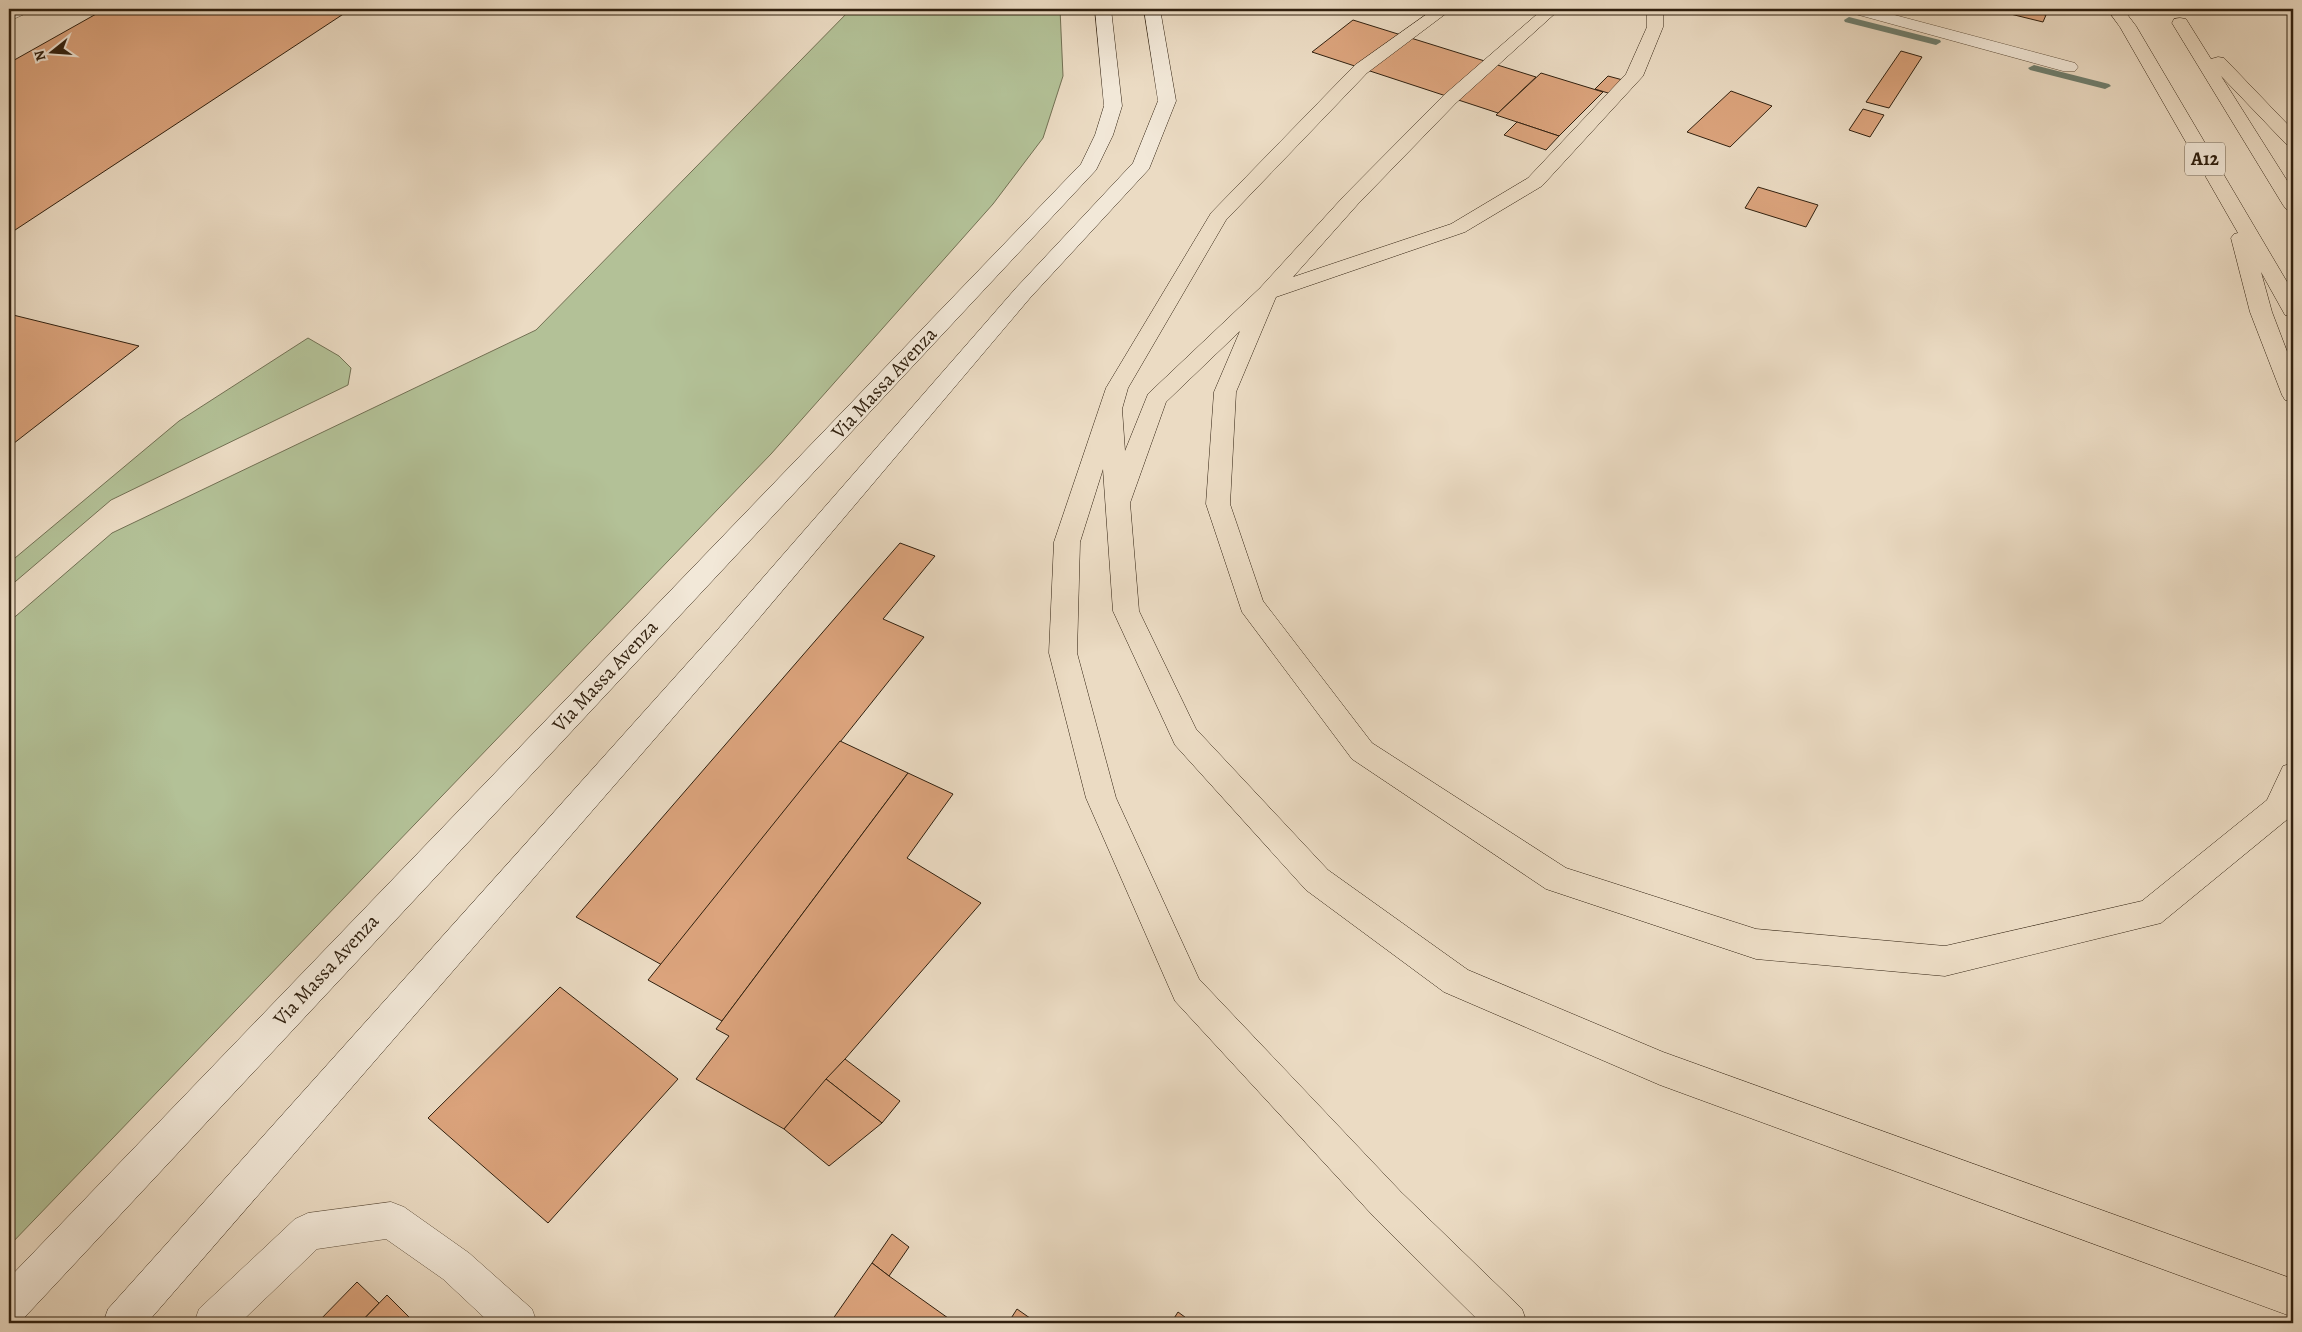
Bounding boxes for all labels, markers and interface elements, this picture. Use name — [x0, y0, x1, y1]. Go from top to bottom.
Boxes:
north arrow — [28, 28, 78, 78]
text: N — [29, 48, 51, 63]
road number: A12 — [2185, 142, 2225, 176]
street label: Via Massa Avenza — [824, 321, 943, 446]
street label: Via Massa Avenza — [545, 614, 664, 739]
street label: Via Massa Avenza — [266, 908, 385, 1033]

